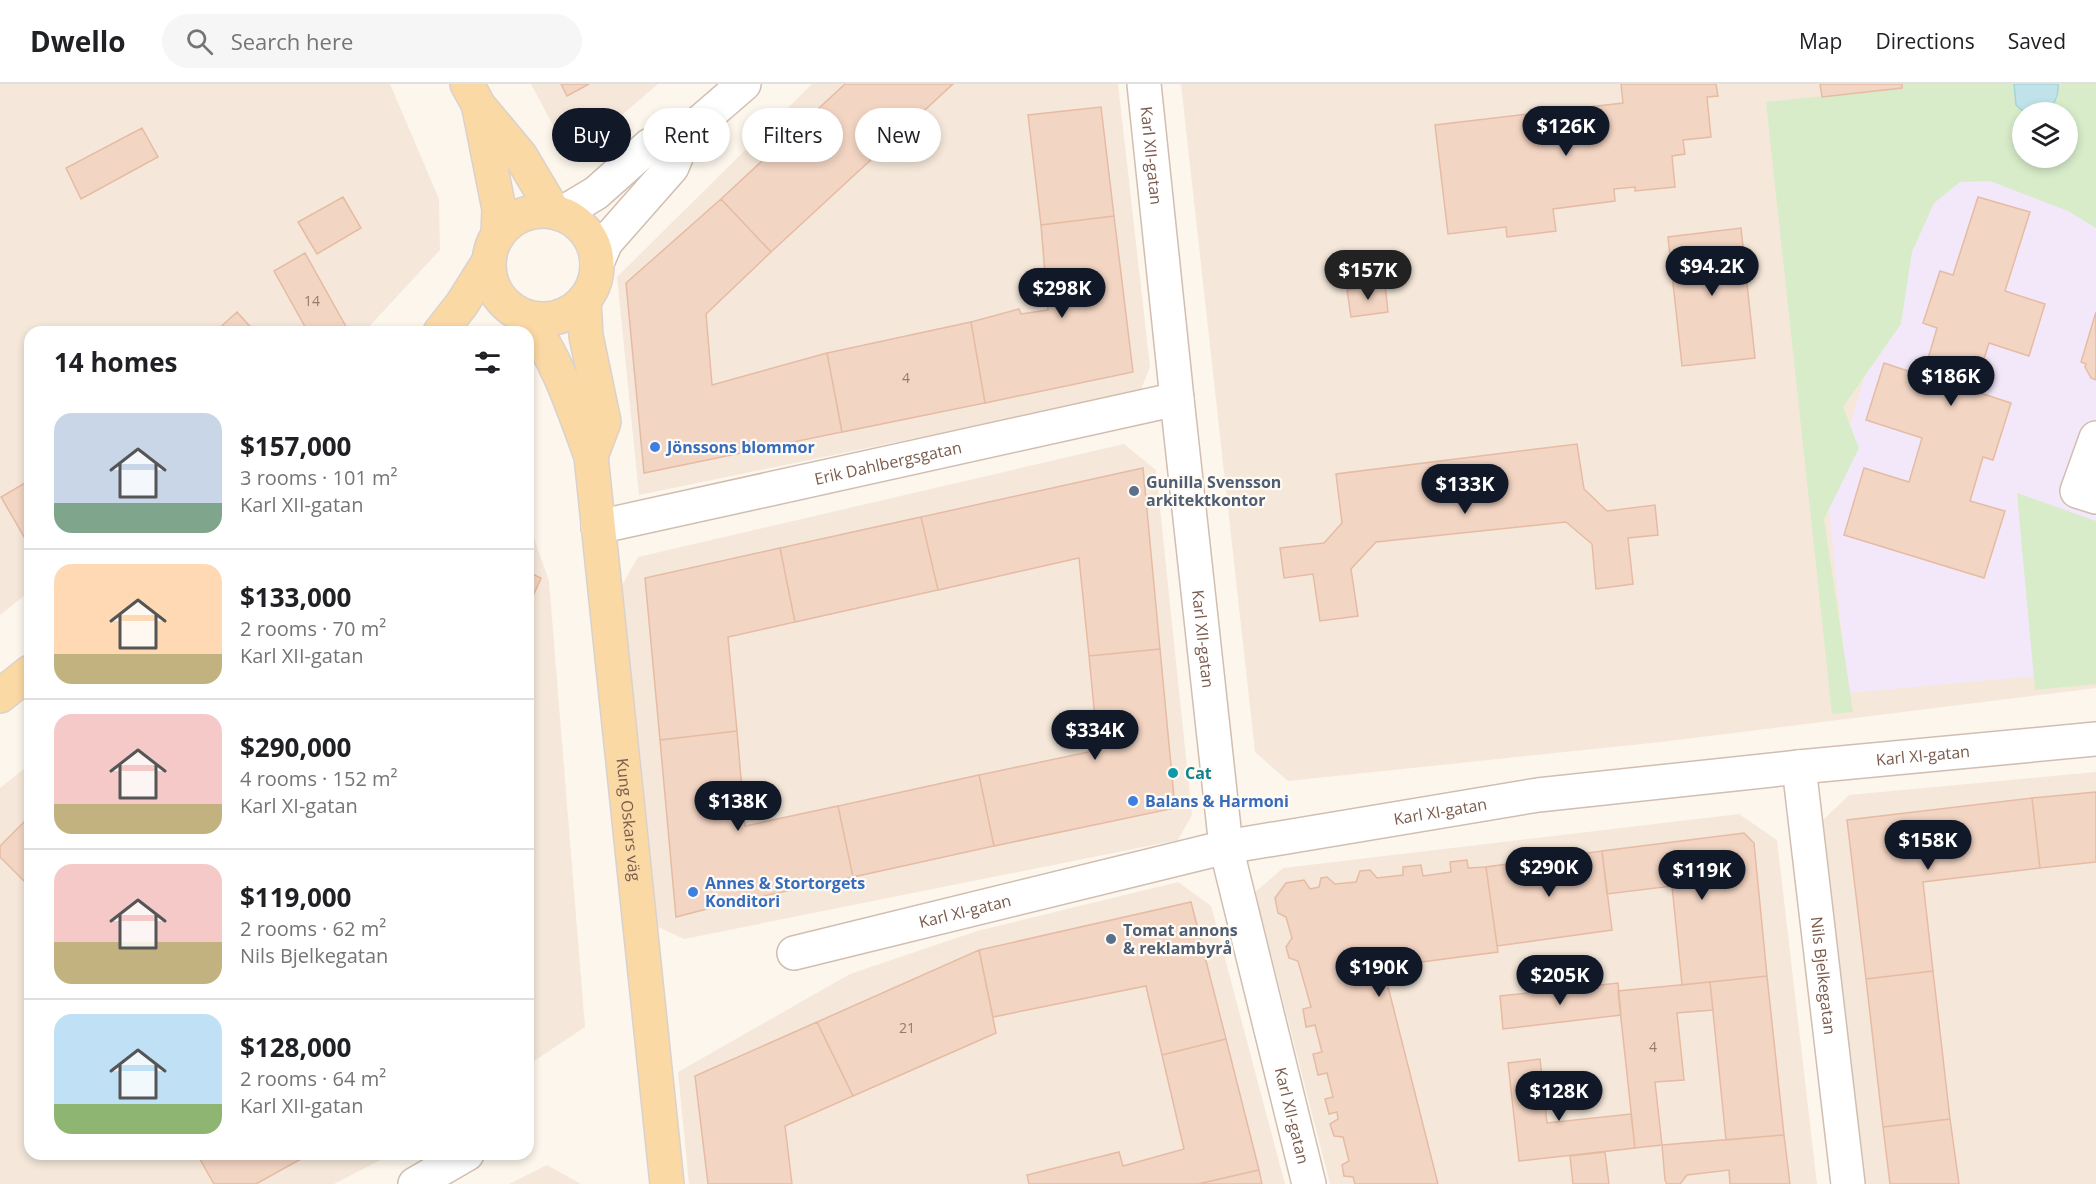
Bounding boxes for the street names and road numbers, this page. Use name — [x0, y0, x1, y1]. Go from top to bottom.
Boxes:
street label: Karl XII-gatan — [1135, 105, 1168, 206]
street label: Erik Dahlbergsgatan — [812, 436, 964, 490]
street label: Karl XII-gatan — [1187, 589, 1220, 689]
street label: Karl XI-gatan — [1875, 740, 1971, 771]
street label: Kung Oskars väg — [612, 757, 646, 882]
street label: Karl XI-gatan — [1392, 793, 1489, 830]
street label: Karl XI-gatan — [917, 889, 1013, 933]
street label: Nils Bjelkegatan — [1806, 915, 1841, 1036]
street label: Karl XII-gatan — [1270, 1065, 1315, 1166]

